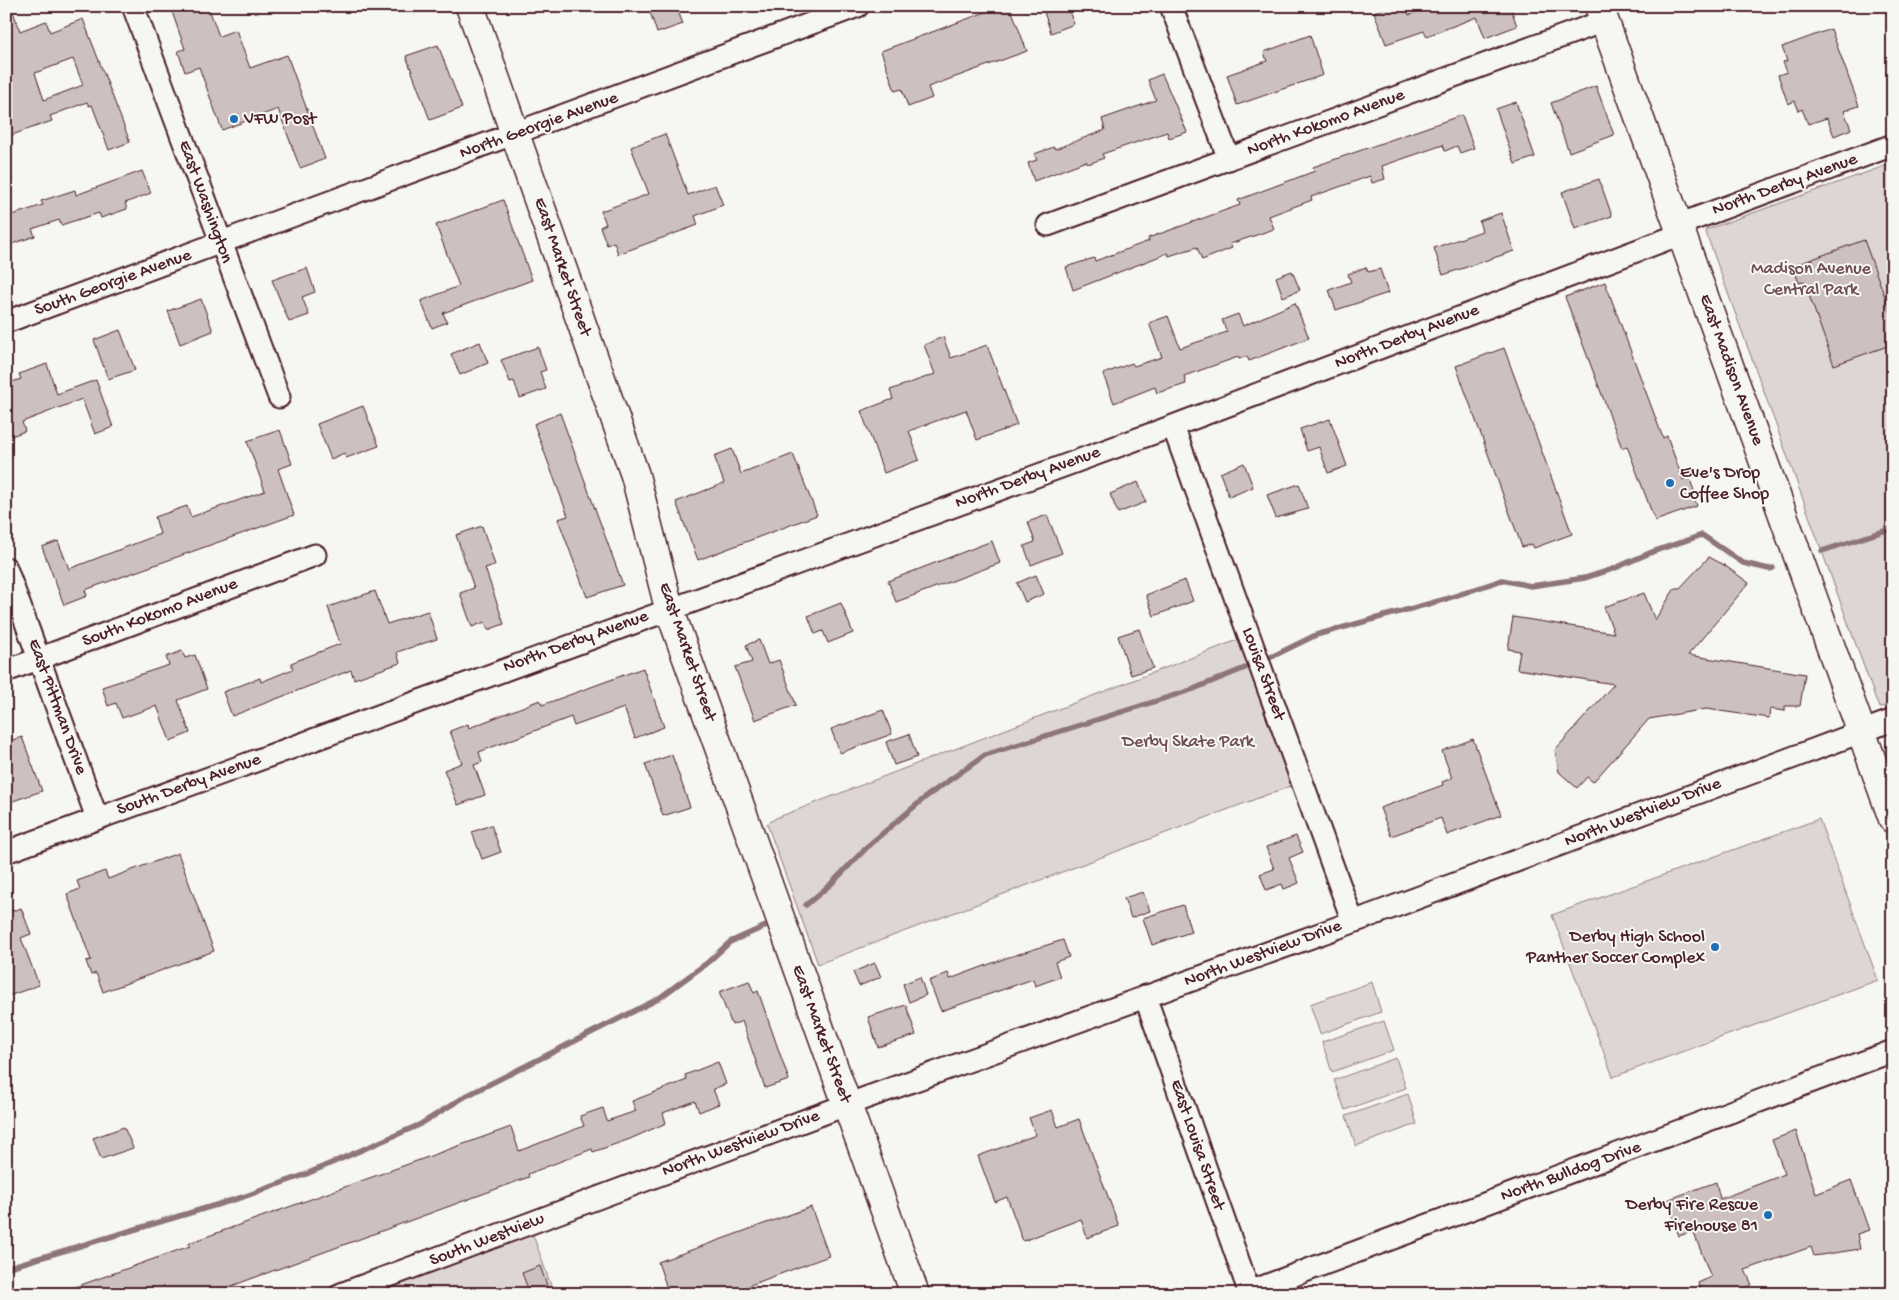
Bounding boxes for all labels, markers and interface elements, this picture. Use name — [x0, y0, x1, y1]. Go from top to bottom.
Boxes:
street label: North Kokomo Avenue — [1244, 85, 1408, 161]
street label: North Georgie Avenue — [457, 87, 622, 164]
place label: VFW Post — [243, 109, 318, 130]
marker: VFW Post — [228, 113, 240, 125]
street label: East Washington — [173, 138, 237, 267]
street label: North Derby Avenue — [1710, 149, 1861, 221]
street label: East Market Street — [528, 195, 596, 341]
street label: South Georgie Avenue — [32, 245, 195, 321]
park label: Madison Avenue Central Park — [1751, 259, 1872, 301]
street label: East Madison Avenue — [1694, 292, 1768, 449]
street label: North Derby Avenue — [1332, 300, 1483, 374]
street label: North Derby Avenue — [953, 442, 1104, 514]
place label: Eve's Drop Coffee Shop — [1680, 463, 1769, 505]
marker: Eve's Drop Coffee Shop — [1664, 477, 1676, 489]
street label: South Kokomo Avenue — [79, 573, 241, 652]
street label: East Market Street — [653, 580, 721, 726]
street label: North Derby Avenue — [501, 606, 652, 678]
street label: Louisa Street — [1237, 625, 1290, 725]
street label: East Pittman Drive — [23, 636, 92, 778]
park label: Derby Skate Park — [1121, 732, 1256, 753]
street label: South Derby Avenue — [114, 749, 264, 821]
street label: North Westview Drive — [1562, 773, 1725, 853]
street label: North Westview Drive — [1181, 916, 1345, 992]
place label: Derby High School Panther Soccer Complex — [1525, 927, 1706, 969]
marker: Derby High School Panther Soccer Complex — [1709, 941, 1721, 953]
street label: East Market Street — [786, 962, 856, 1107]
street label: East Louisa Street — [1165, 1077, 1230, 1215]
street label: North Westview Drive — [659, 1106, 823, 1182]
street label: North Bulldog Drive — [1498, 1137, 1645, 1207]
place label: Derby Fire Rescue Firehouse 81 — [1625, 1195, 1759, 1237]
street label: South Westview — [427, 1208, 547, 1271]
marker: Derby Fire Rescue Firehouse 81 — [1762, 1209, 1774, 1221]

